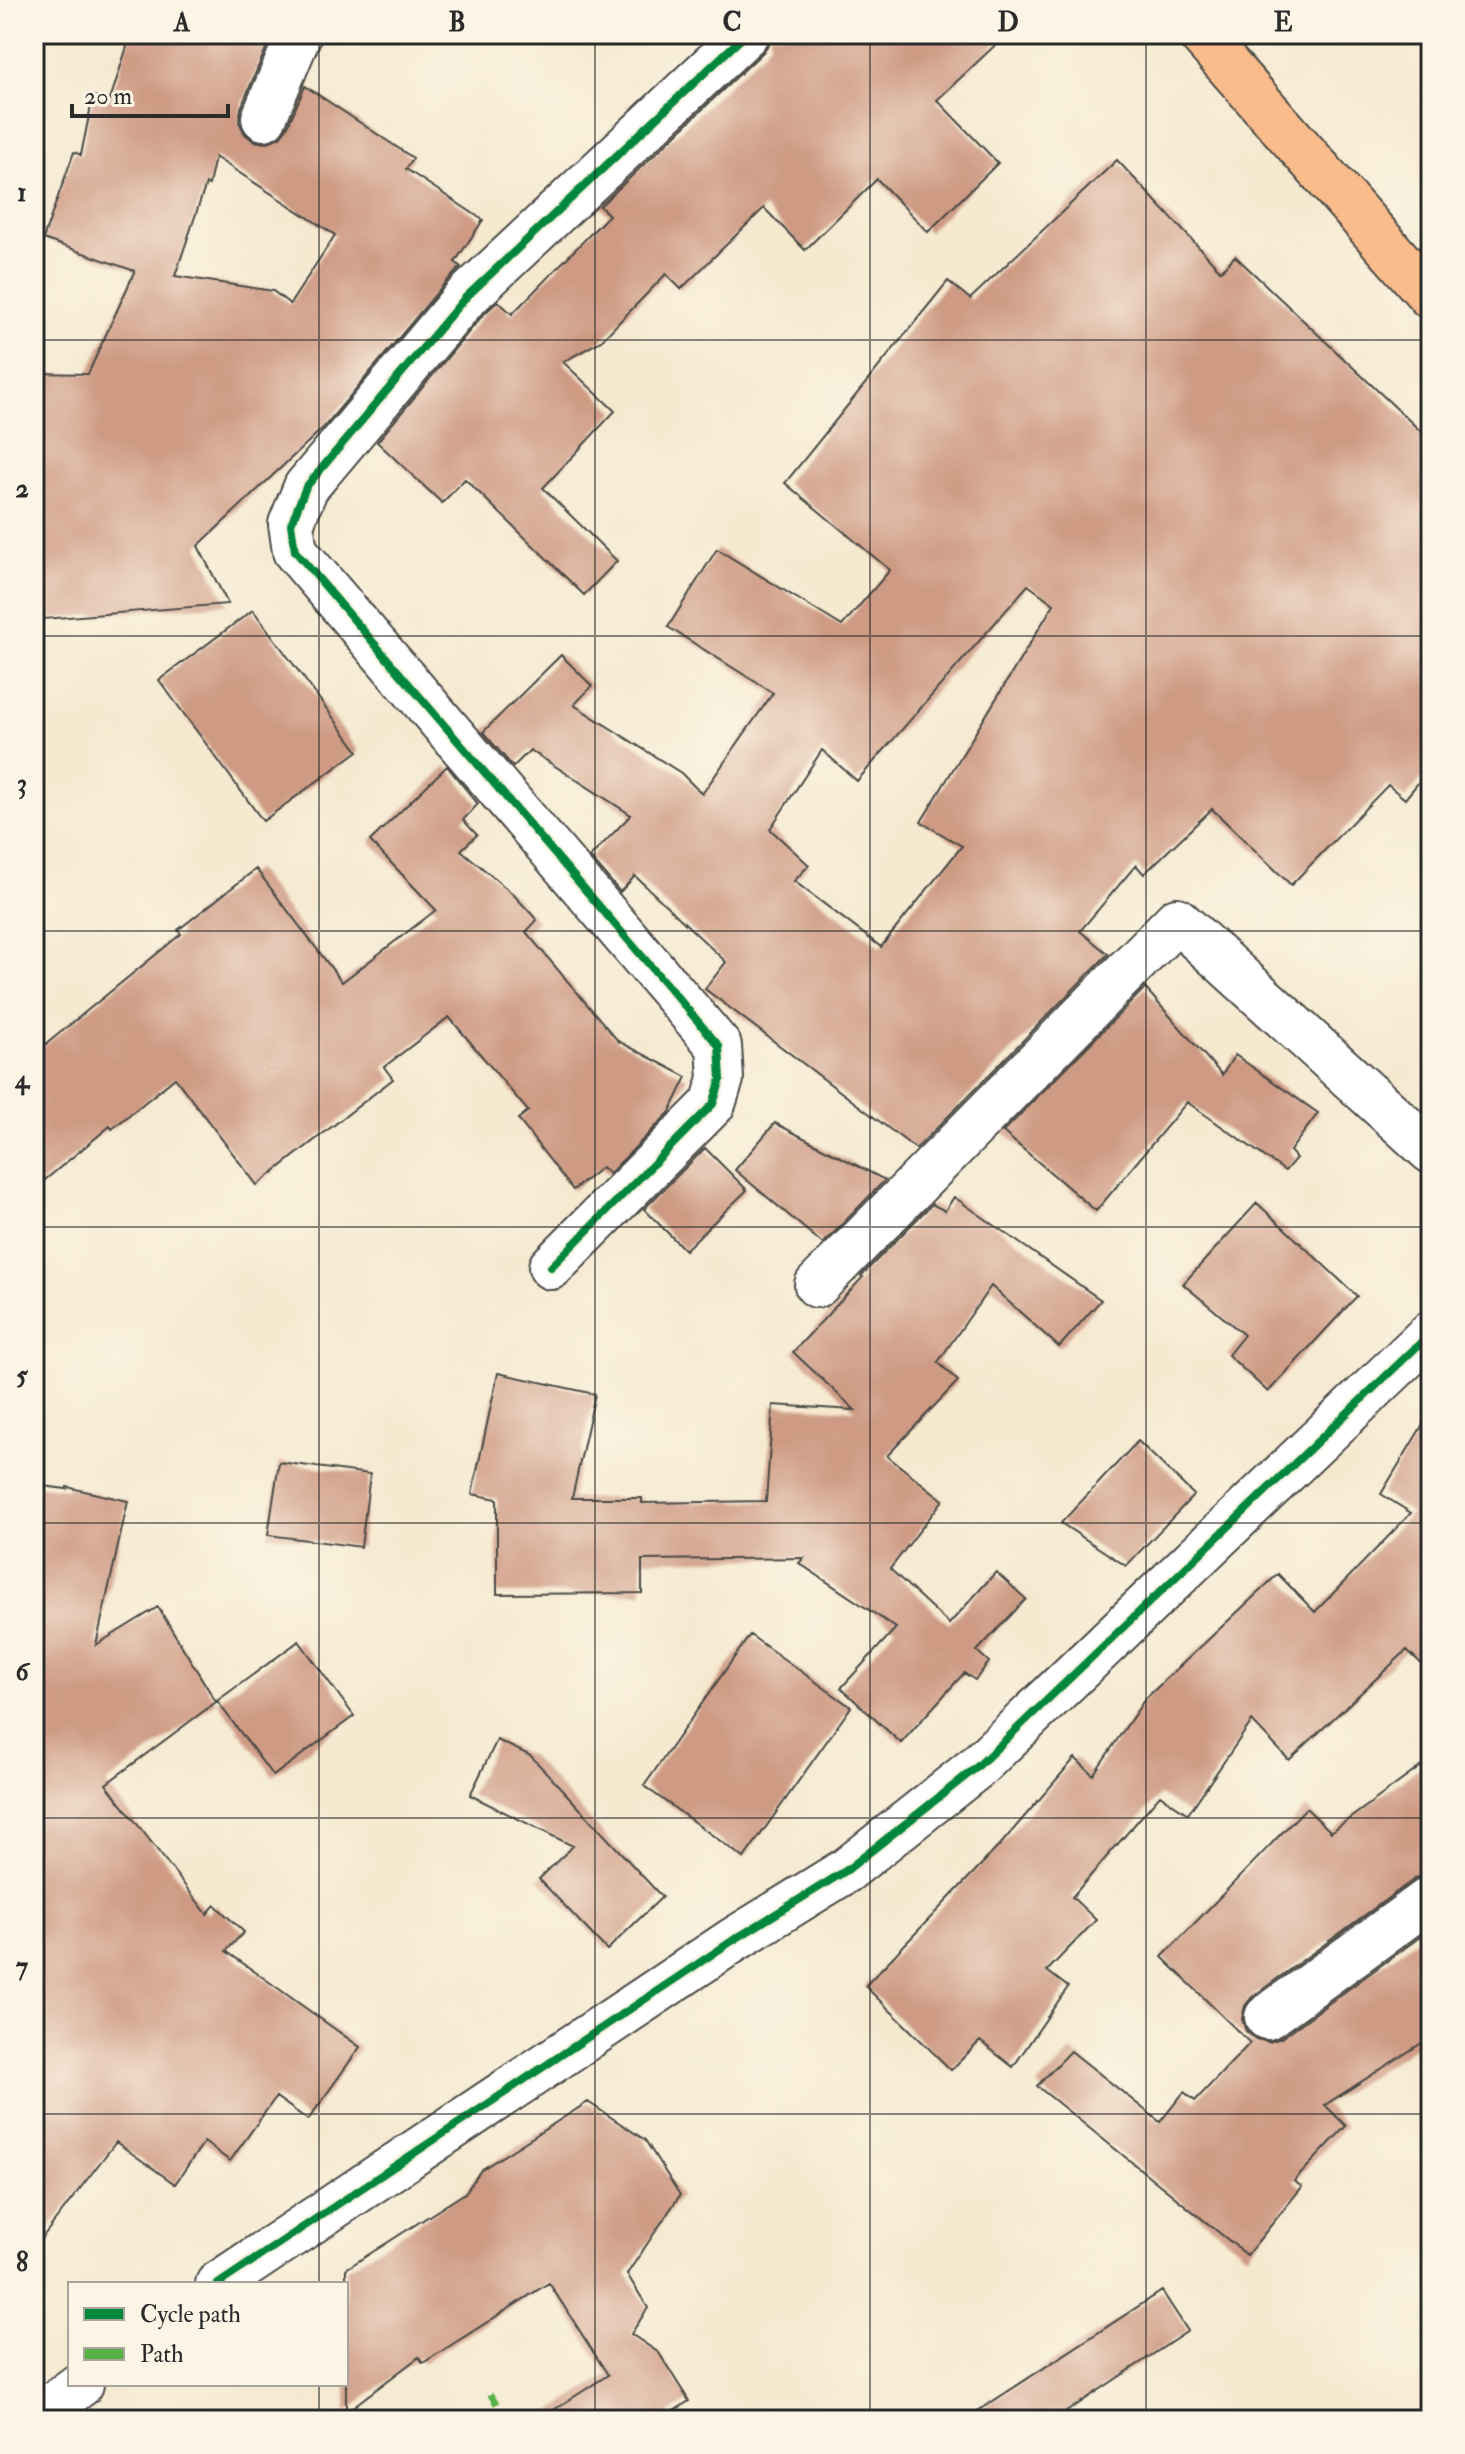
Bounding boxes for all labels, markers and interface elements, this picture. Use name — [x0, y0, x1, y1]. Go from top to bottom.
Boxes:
text: A — [173, 7, 191, 39]
text: B — [448, 7, 466, 39]
text: C — [722, 7, 742, 39]
text: D — [997, 7, 1019, 39]
text: E — [1274, 7, 1293, 39]
scale bar — [72, 68, 228, 118]
text: 20 m — [84, 81, 133, 112]
text: 1 — [17, 177, 27, 209]
text: 2 — [15, 473, 29, 505]
text: 3 — [17, 768, 27, 800]
text: 4 — [14, 1064, 31, 1096]
text: 5 — [16, 1360, 28, 1392]
text: 6 — [15, 1656, 30, 1688]
text: 7 — [16, 1951, 28, 1983]
text: 8 — [16, 2247, 28, 2279]
legend — [68, 2282, 348, 2386]
text: Cycle path — [140, 2299, 241, 2330]
text: Path — [140, 2339, 184, 2370]

